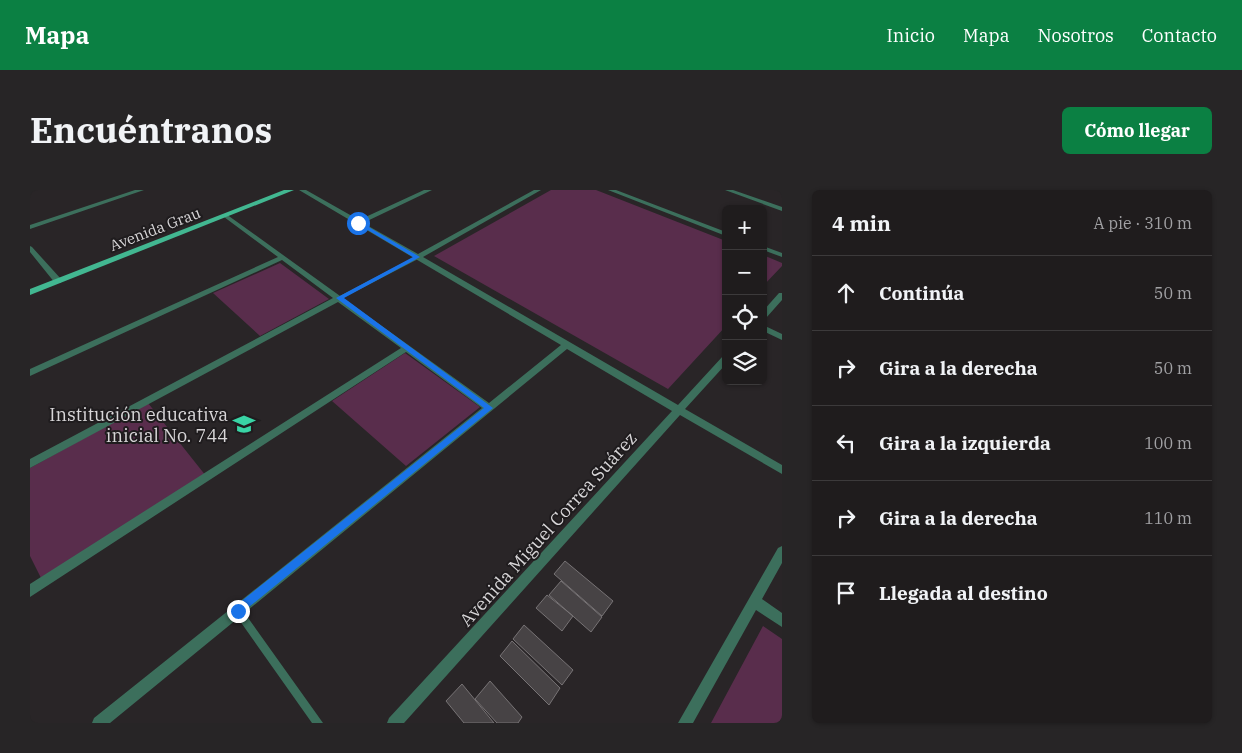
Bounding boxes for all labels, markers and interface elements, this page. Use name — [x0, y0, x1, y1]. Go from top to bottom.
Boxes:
text: Mapa — [25, 19, 89, 51]
text: Inicio — [887, 24, 935, 47]
text: Mapa — [963, 24, 1010, 47]
text: Nosotros — [1038, 24, 1114, 47]
text: Contacto — [1142, 24, 1217, 47]
text: Encuéntranos — [30, 107, 272, 153]
button: Cómo llegar — [1062, 107, 1212, 154]
street label: Avenida Grau — [107, 203, 203, 255]
map controls — [722, 205, 767, 385]
button: + — [722, 205, 767, 250]
text: 4 min — [832, 209, 891, 237]
route start — [347, 212, 370, 235]
text: A pie · 310 m — [1094, 213, 1192, 233]
button: − — [722, 250, 767, 295]
icon: ahead — [832, 279, 860, 307]
text: Continúa — [879, 281, 964, 305]
text: 50 m — [1154, 283, 1192, 303]
button: locate — [722, 295, 767, 340]
button: layers — [722, 340, 767, 385]
icon: right — [832, 354, 860, 382]
text: Gira a la derecha — [879, 356, 1038, 380]
text: 50 m — [1154, 358, 1192, 378]
place label: Institución educativa inicial No. 744 — [49, 403, 228, 447]
school or university icon: Institución educativa inicial No. 744 — [231, 411, 257, 437]
street label: Avenida Miguel Correa Suárez — [454, 427, 642, 631]
icon: left — [832, 429, 860, 457]
text: Gira a la izquierda — [879, 431, 1051, 455]
text: 100 m — [1144, 433, 1192, 453]
icon: right — [832, 504, 860, 532]
text: Gira a la derecha — [879, 506, 1038, 530]
text: 110 m — [1144, 508, 1192, 528]
icon: arrive — [832, 579, 860, 607]
text: Llegada al destino — [879, 581, 1048, 605]
route end — [227, 600, 250, 623]

